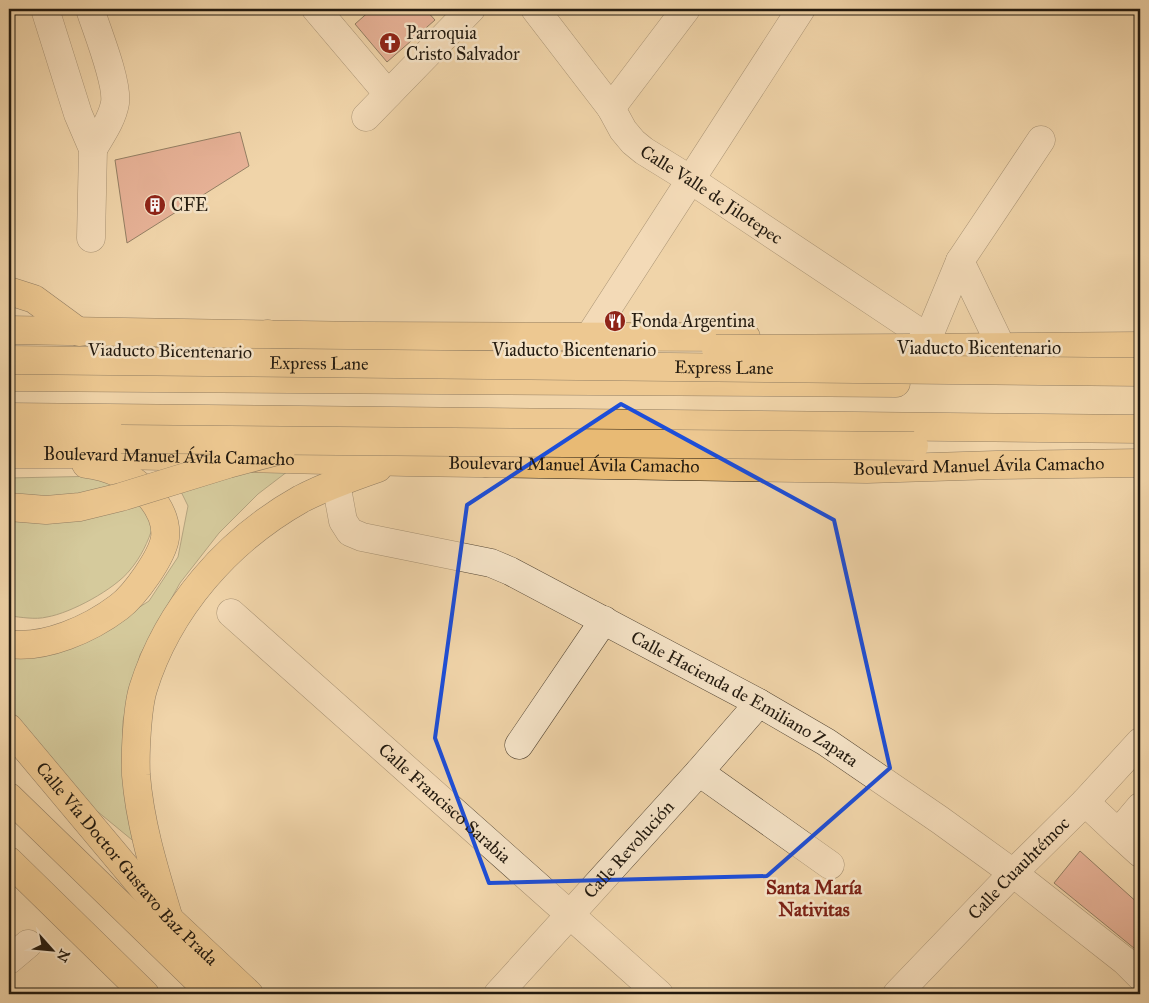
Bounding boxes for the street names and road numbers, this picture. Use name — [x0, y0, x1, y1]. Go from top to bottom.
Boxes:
street label: Calle Valle de Jilotepec — [636, 140, 787, 249]
street label: Viaducto Bicentenario — [896, 337, 1061, 359]
street label: Viaducto Bicentenario — [87, 339, 252, 363]
street label: Viaducto Bicentenario — [491, 339, 656, 361]
street label: Express Lane — [269, 352, 369, 375]
street label: Express Lane — [674, 356, 774, 379]
street label: Boulevard Manuel Ávila Camacho — [43, 443, 295, 470]
street label: Boulevard Manuel Ávila Camacho — [448, 452, 700, 477]
street label: Boulevard Manuel Ávila Camacho — [853, 452, 1105, 480]
street label: Calle Hacienda de Emiliano Zapata — [627, 626, 863, 772]
street label: Calle Francisco Sarabia — [374, 738, 516, 868]
street label: Calle Vía Doctor Gustavo Baz Prada — [31, 758, 223, 970]
street label: Calle Revolución — [579, 796, 679, 903]
street label: Calle Cuauhtémoc — [963, 812, 1075, 924]

